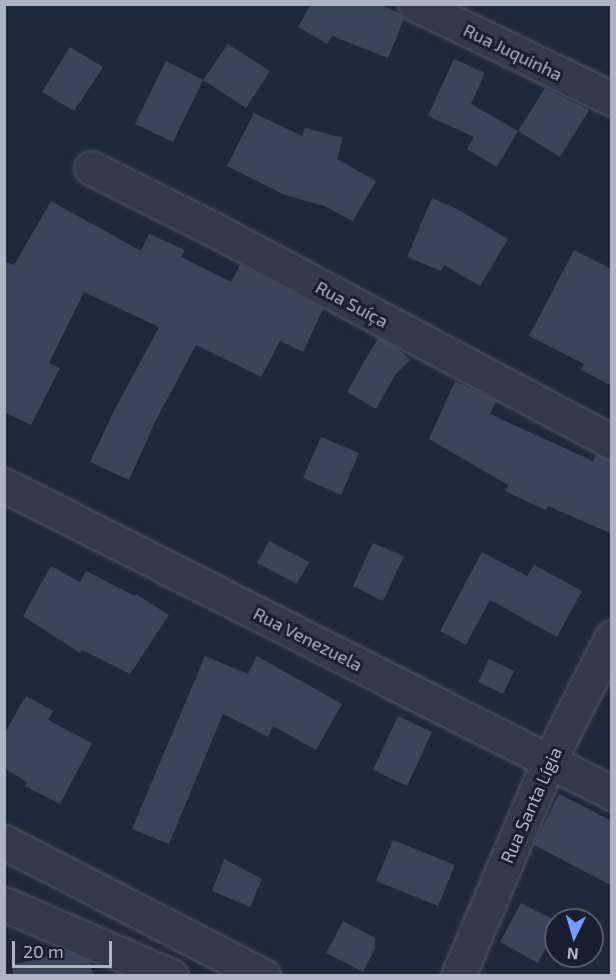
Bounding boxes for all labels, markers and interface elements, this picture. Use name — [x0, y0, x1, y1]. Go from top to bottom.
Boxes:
street label: Rua Juquinha — [460, 19, 566, 85]
street label: Rua Suíça — [312, 276, 392, 332]
street label: Rua Venezuela — [250, 602, 366, 676]
street label: Rua Santa Lígia — [496, 744, 566, 866]
north arrow — [544, 908, 604, 968]
scale bar — [15, 929, 116, 967]
text: 20 m — [23, 940, 64, 962]
text: N — [566, 944, 579, 964]

